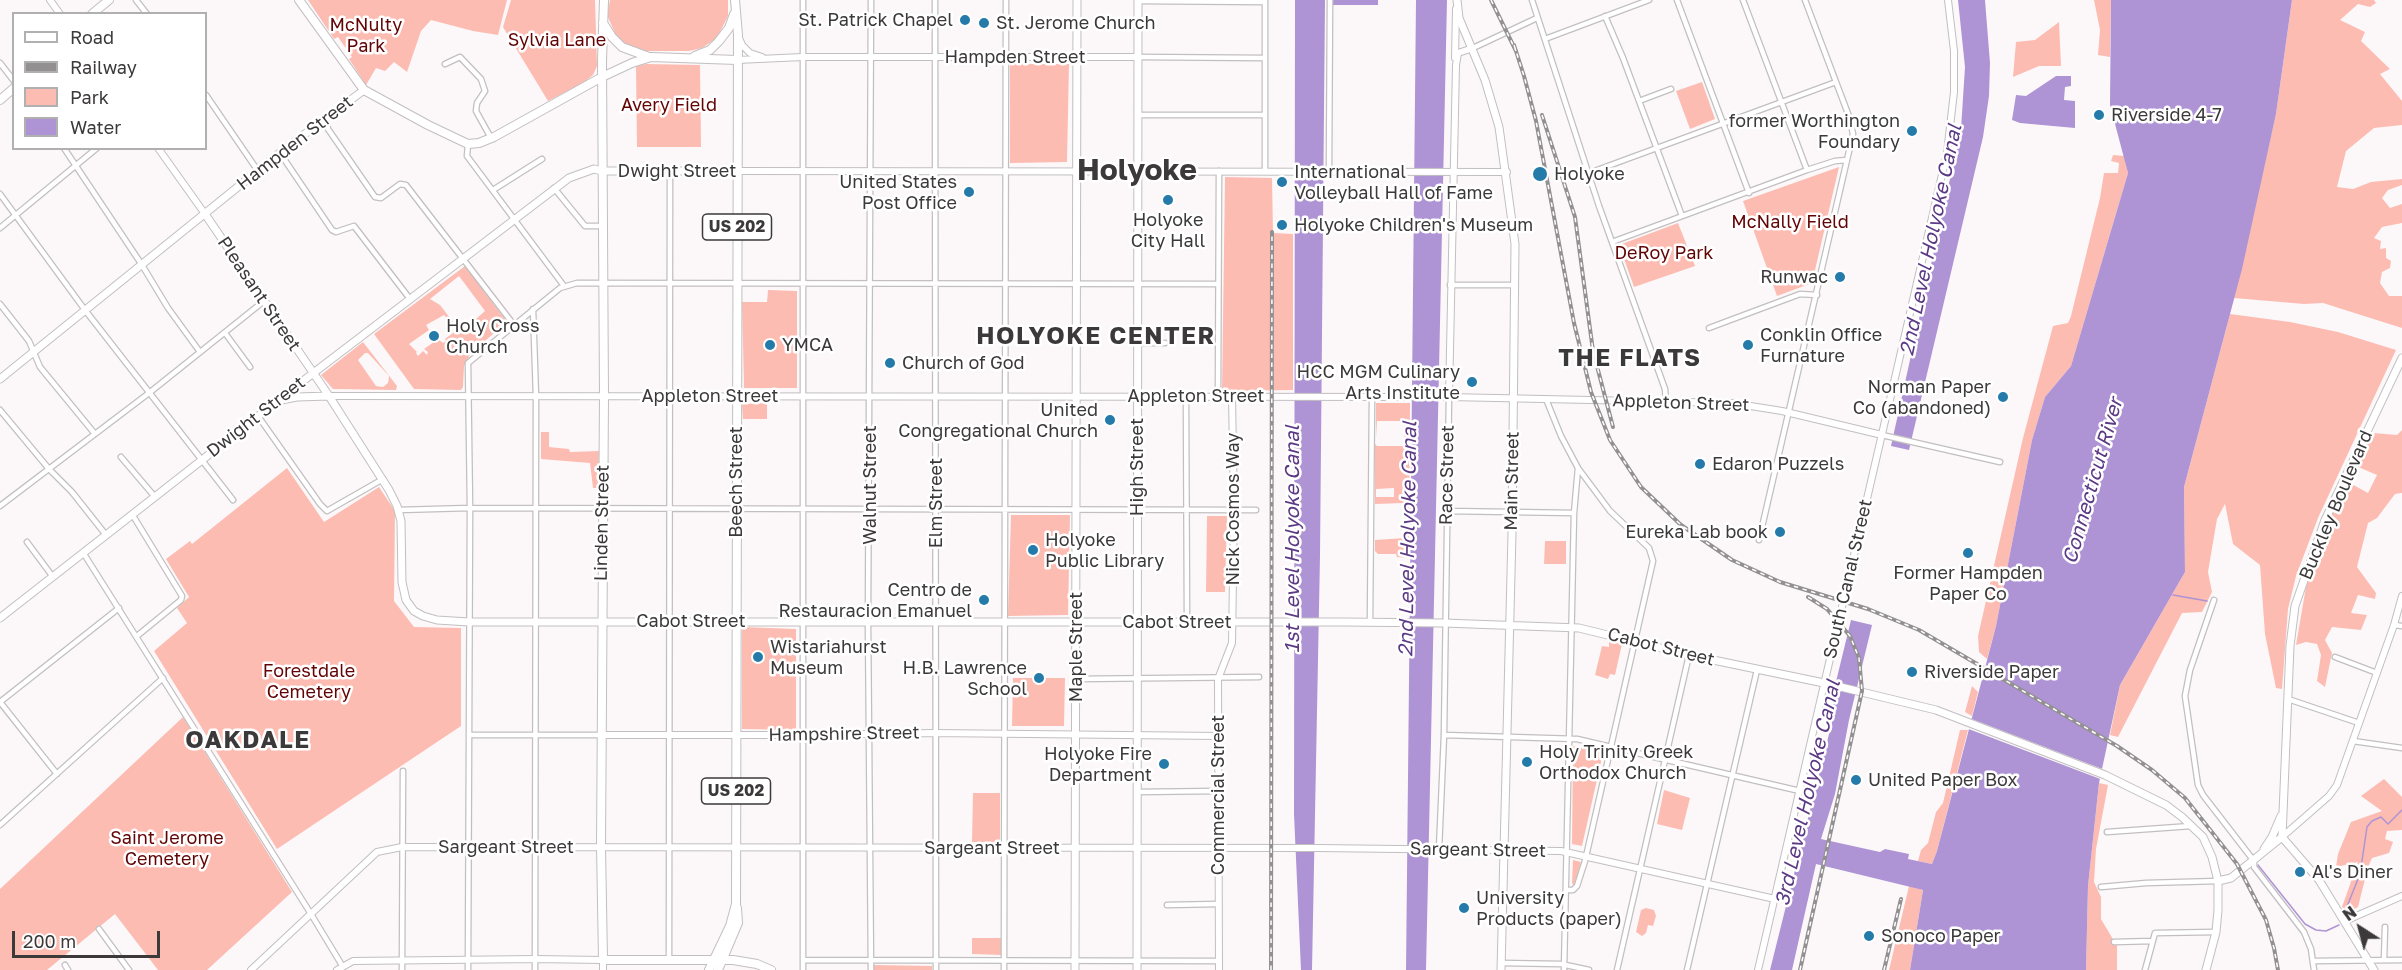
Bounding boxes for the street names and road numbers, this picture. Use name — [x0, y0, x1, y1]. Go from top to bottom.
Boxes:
street label: Hampden Street — [944, 46, 1086, 68]
street label: Hampden Street — [233, 91, 357, 195]
street label: Dwight Street — [618, 160, 736, 182]
road number: US 202 — [702, 214, 771, 240]
street label: Pleasant Street — [213, 233, 305, 355]
street label: Dwight Street — [202, 372, 310, 462]
street label: Appleton Street — [641, 385, 779, 407]
street label: Appleton Street — [1127, 385, 1265, 407]
street label: Appleton Street — [1612, 390, 1750, 416]
street label: High Street — [1126, 418, 1148, 516]
street label: Walnut Street — [859, 425, 881, 545]
street label: Race Street — [1435, 425, 1459, 525]
street label: Beech Street — [725, 426, 747, 538]
street label: Buckley Boulevard — [2295, 427, 2377, 583]
street label: Main Street — [1500, 431, 1524, 531]
street label: Nick Cosmos Way — [1222, 433, 1244, 585]
street label: Elm Street — [925, 458, 947, 548]
street label: Linden Street — [590, 465, 614, 581]
street label: South Canal Street — [1819, 497, 1877, 661]
street label: Maple Street — [1065, 592, 1087, 702]
street label: Cabot Street — [636, 610, 746, 632]
street label: Cabot Street — [1122, 611, 1232, 633]
street label: Cabot Street — [1605, 623, 1717, 671]
street label: Commercial Street — [1207, 715, 1229, 875]
street label: Hampshire Street — [768, 722, 920, 746]
road number: US 202 — [702, 778, 771, 804]
street label: Sargeant Street — [438, 836, 574, 858]
street label: Sargeant Street — [924, 837, 1060, 859]
street label: Sargeant Street — [1410, 838, 1546, 862]

